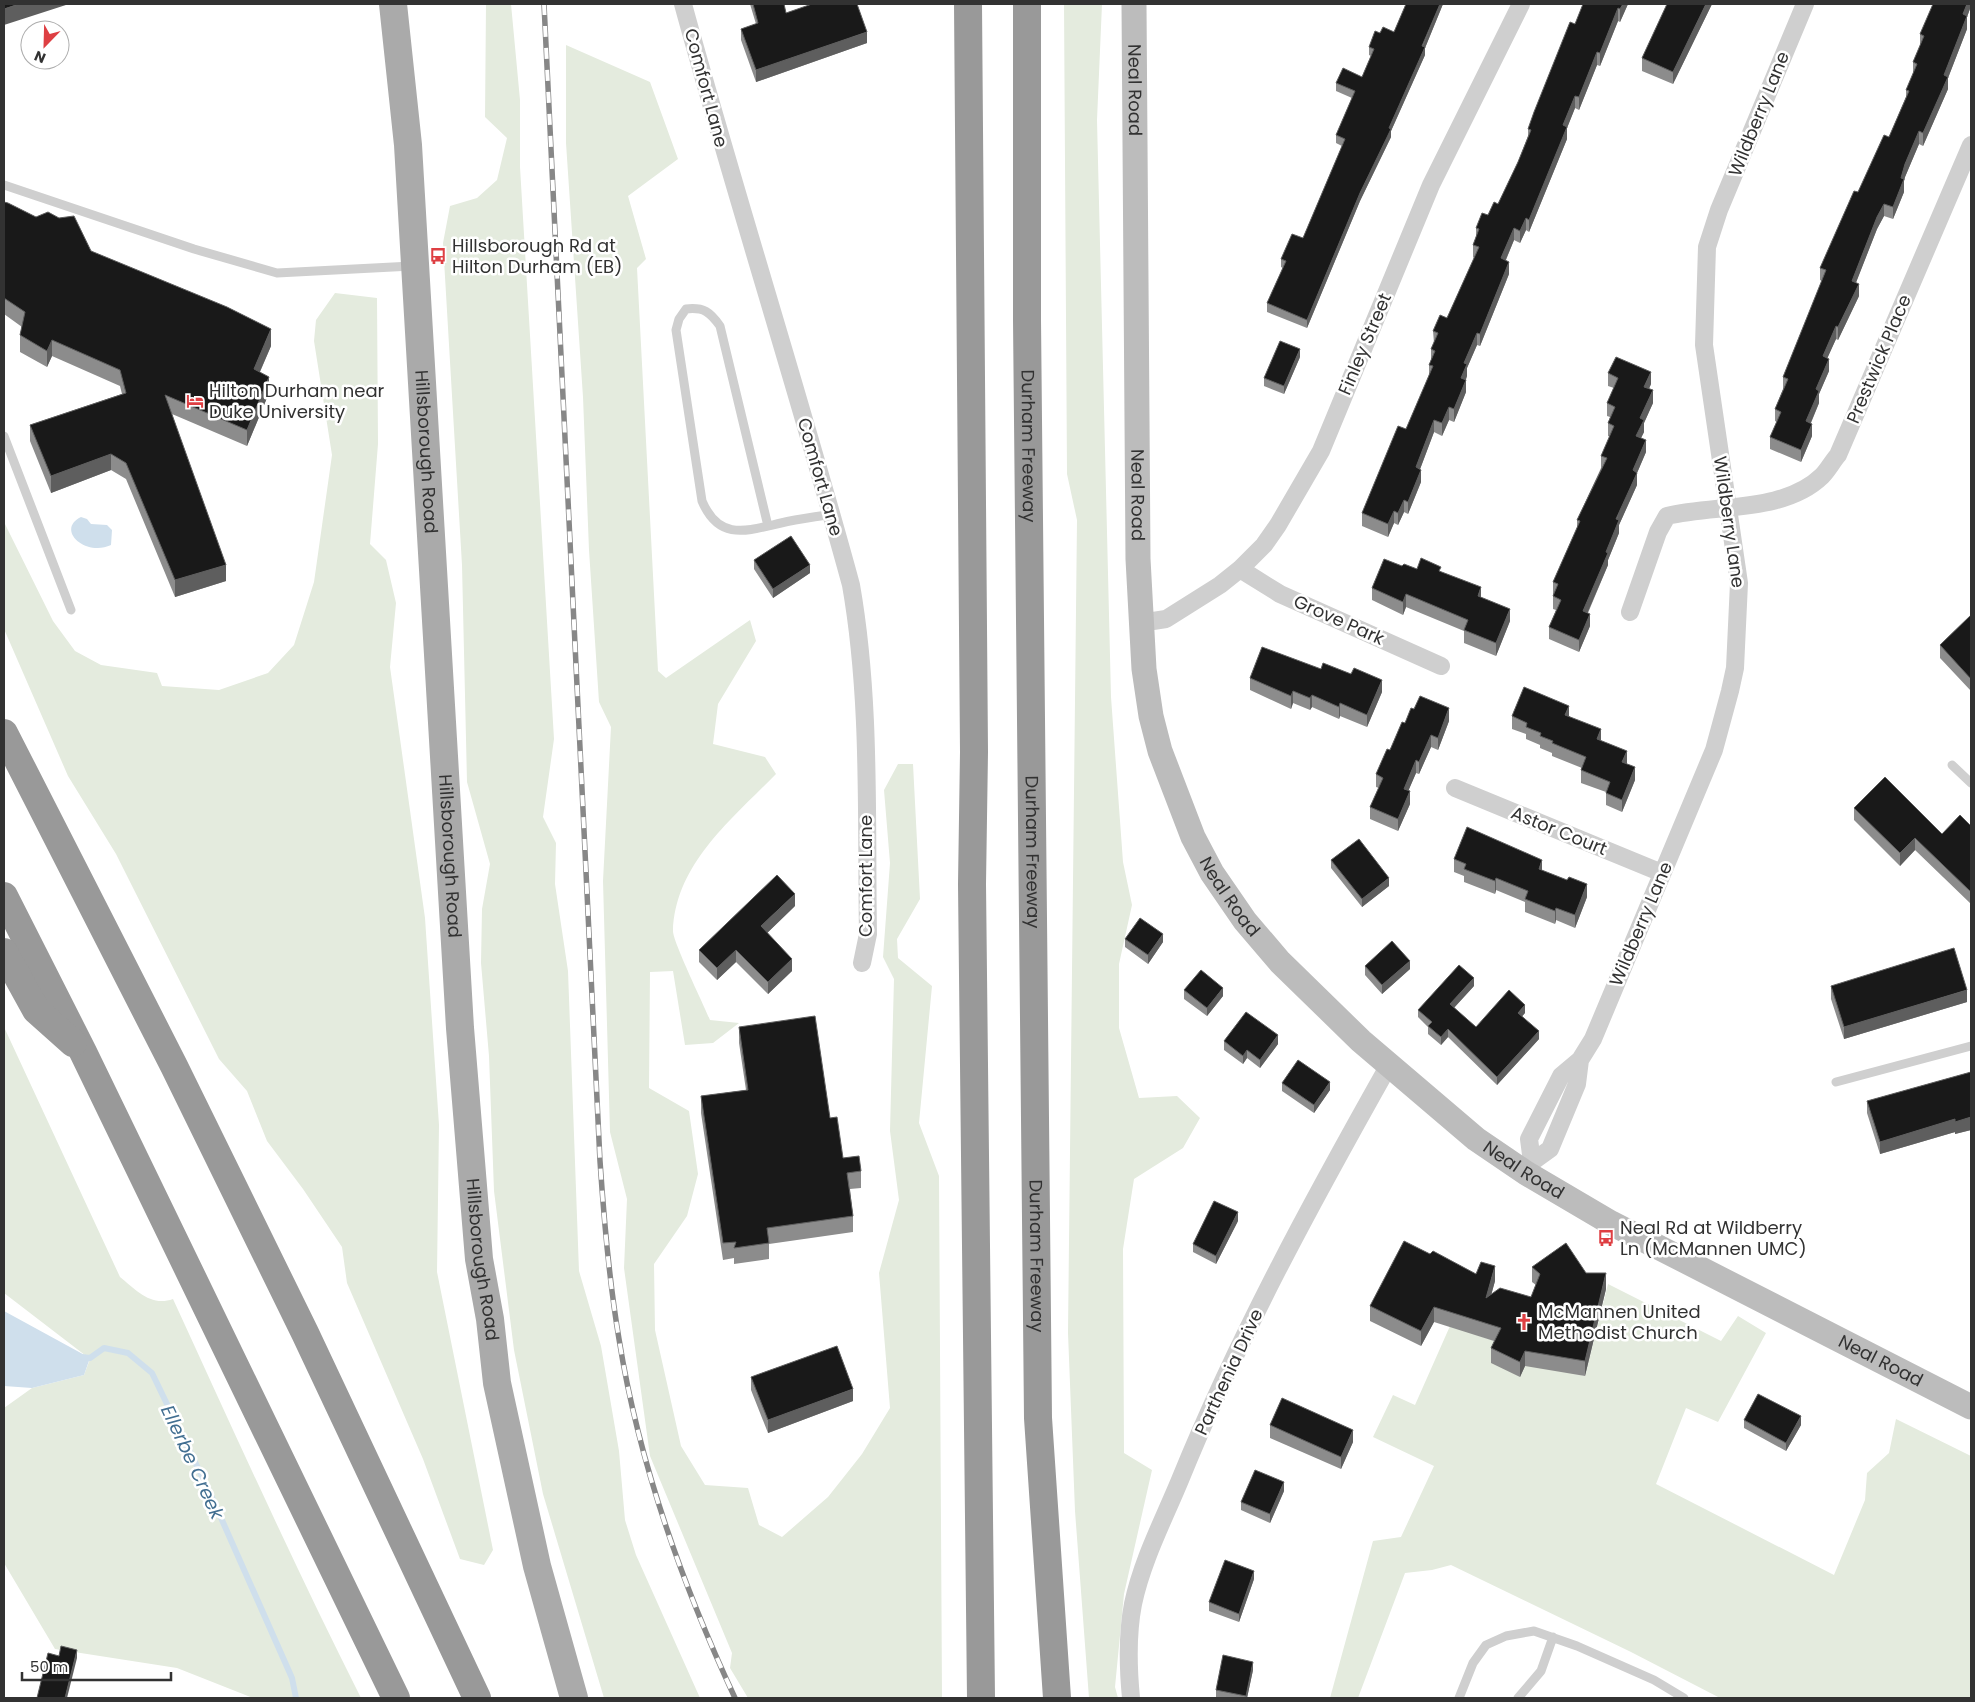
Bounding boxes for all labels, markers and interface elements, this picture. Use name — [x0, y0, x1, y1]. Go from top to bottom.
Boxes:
north arrow — [20, 20, 70, 70]
street label: Comfort Lane — [679, 26, 734, 150]
street label: Neal Road — [1122, 44, 1148, 136]
text: N — [31, 46, 49, 68]
street label: Wildberry Lane — [1722, 48, 1795, 180]
place label: Hillsborough Rd at Hilton Durham (EB) — [452, 233, 622, 279]
bus stop icon: Hillsborough Rd at Hilton Durham (EB) — [428, 246, 448, 266]
street label: Finley Street — [1332, 289, 1397, 399]
street label: Prestwick Place — [1840, 291, 1917, 427]
street label: Hillsborough Road — [409, 369, 444, 534]
street label: Durham Freeway — [1015, 369, 1042, 523]
place label: Hilton Durham near Duke University — [209, 378, 385, 424]
hotel icon: Hilton Durham near Duke University — [185, 391, 205, 411]
street label: Comfort Lane — [792, 415, 849, 539]
street label: Neal Road — [1125, 449, 1151, 541]
street label: Wildberry Lane — [1708, 454, 1751, 589]
street label: Grove Park — [1290, 588, 1389, 651]
street label: Hillsborough Road — [433, 773, 468, 939]
street label: Durham Freeway — [1020, 775, 1046, 929]
street label: Astor Court — [1508, 800, 1611, 861]
street label: Comfort Lane — [853, 815, 878, 937]
street label: Neal Road — [1194, 852, 1266, 942]
street label: Wildberry Lane — [1603, 858, 1678, 990]
street label: Neal Road — [1478, 1134, 1569, 1205]
street label: Hillsborough Road — [460, 1177, 505, 1342]
street label: Durham Freeway — [1024, 1179, 1050, 1333]
place label: Neal Rd at Wildberry Ln (McMannen UMC) — [1620, 1215, 1807, 1261]
bus stop icon: Neal Rd at Wildberry Ln (McMannen UMC) — [1596, 1228, 1616, 1248]
place label: McMannen United Methodist Church — [1538, 1299, 1701, 1345]
street label: Parthenia Drive — [1188, 1305, 1269, 1439]
church icon: McMannen United Methodist Church — [1514, 1312, 1534, 1332]
street label: Neal Road — [1834, 1328, 1928, 1392]
water label: Ellerbe Creek — [154, 1401, 231, 1525]
scale bar — [22, 1650, 171, 1682]
text: 50 m — [30, 1656, 68, 1677]

